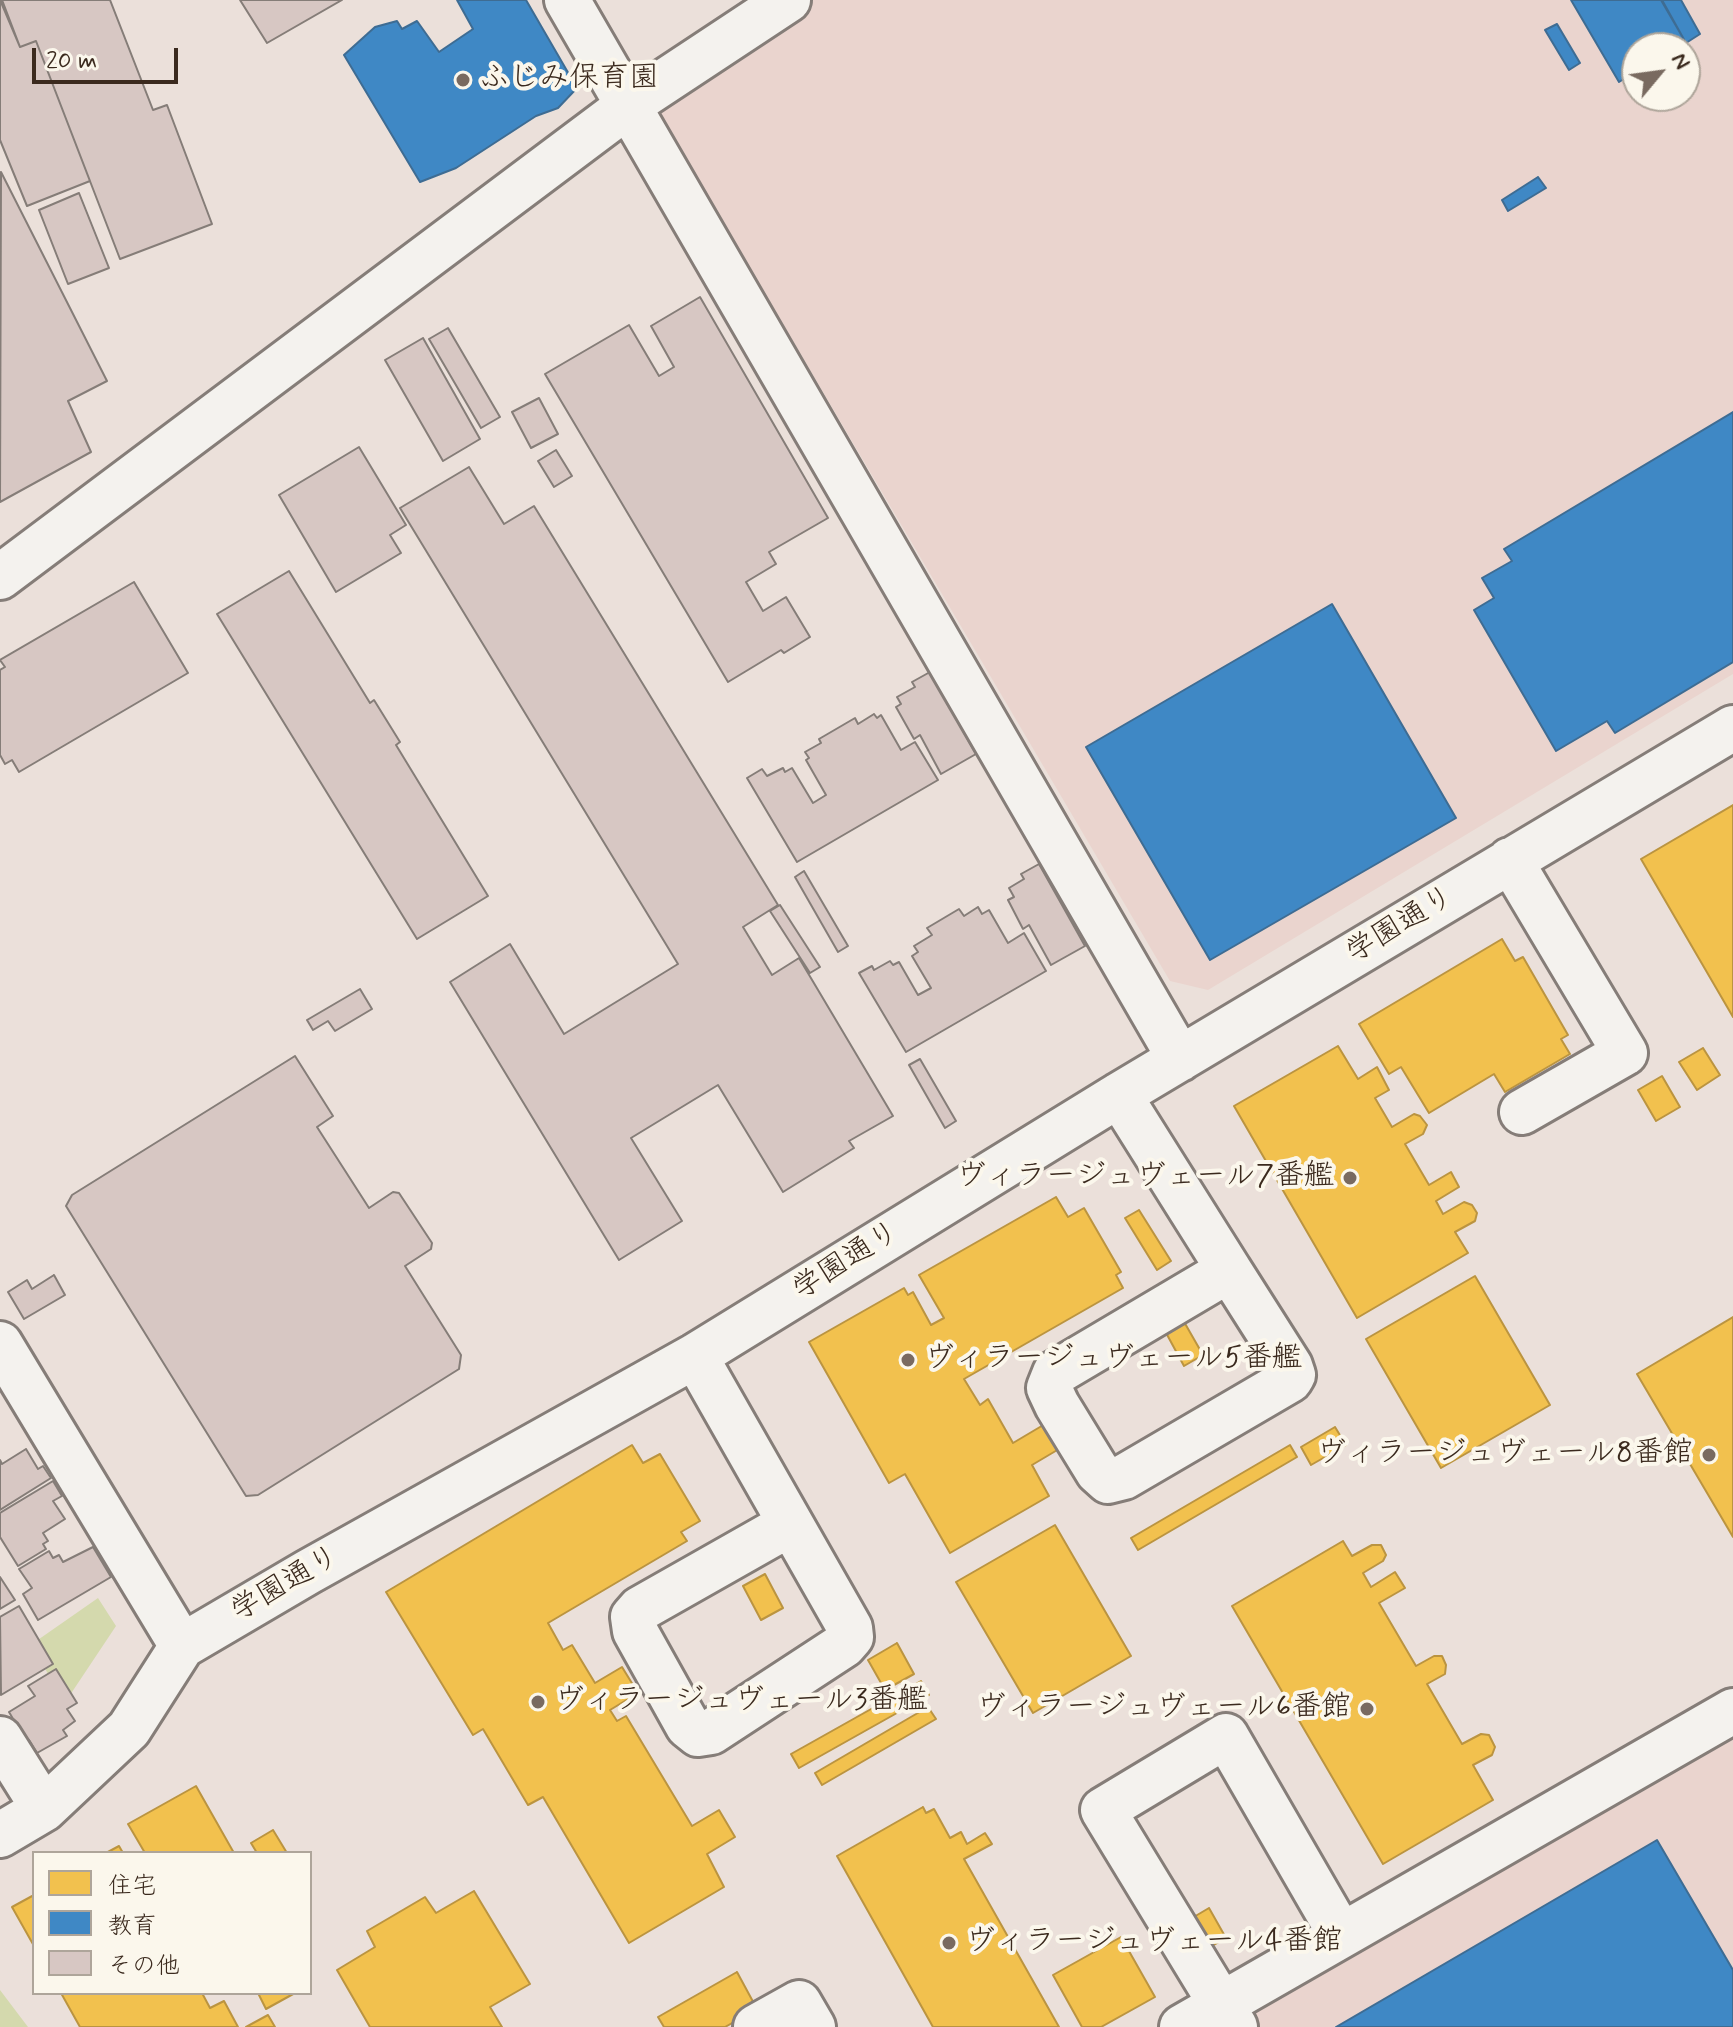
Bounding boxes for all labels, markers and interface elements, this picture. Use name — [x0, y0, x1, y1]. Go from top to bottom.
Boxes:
scale bar — [36, 32, 182, 82]
north arrow — [1621, 32, 1701, 112]
text: 20 m — [46, 46, 97, 77]
text: N — [1664, 48, 1696, 75]
place label: ふじみ保育園 — [479, 62, 659, 98]
marker: ふじみ保育園 — [454, 71, 472, 89]
street label: 学園通り — [1340, 880, 1462, 972]
place label: ヴィラージュヴェール7番艦 — [956, 1160, 1334, 1196]
marker: ヴィラージュヴェール7番艦 — [1341, 1169, 1359, 1187]
street label: 学園通り — [787, 1215, 907, 1309]
place label: ヴィラージュヴェール5番艦 — [924, 1342, 1302, 1378]
marker: ヴィラージュヴェール5番艦 — [899, 1351, 917, 1369]
place label: ヴィラージュヴェール8番館 — [1316, 1437, 1693, 1473]
marker: ヴィラージュヴェール8番館 — [1700, 1446, 1718, 1464]
street label: 学園通り — [225, 1539, 347, 1631]
place label: ヴィラージュヴェール3番艦 — [554, 1684, 928, 1720]
place label: ヴィラージュヴェール6番館 — [976, 1691, 1351, 1727]
marker: ヴィラージュヴェール3番艦 — [529, 1693, 547, 1711]
marker: ヴィラージュヴェール6番館 — [1358, 1700, 1376, 1718]
legend — [32, 1851, 312, 1995]
text: 住宅 — [108, 1871, 156, 1902]
text: 教育 — [108, 1911, 156, 1942]
place label: ヴィラージュヴェール4番館 — [965, 1925, 1342, 1961]
marker: ヴィラージュヴェール4番館 — [940, 1934, 958, 1952]
text: その他 — [108, 1951, 180, 1982]

